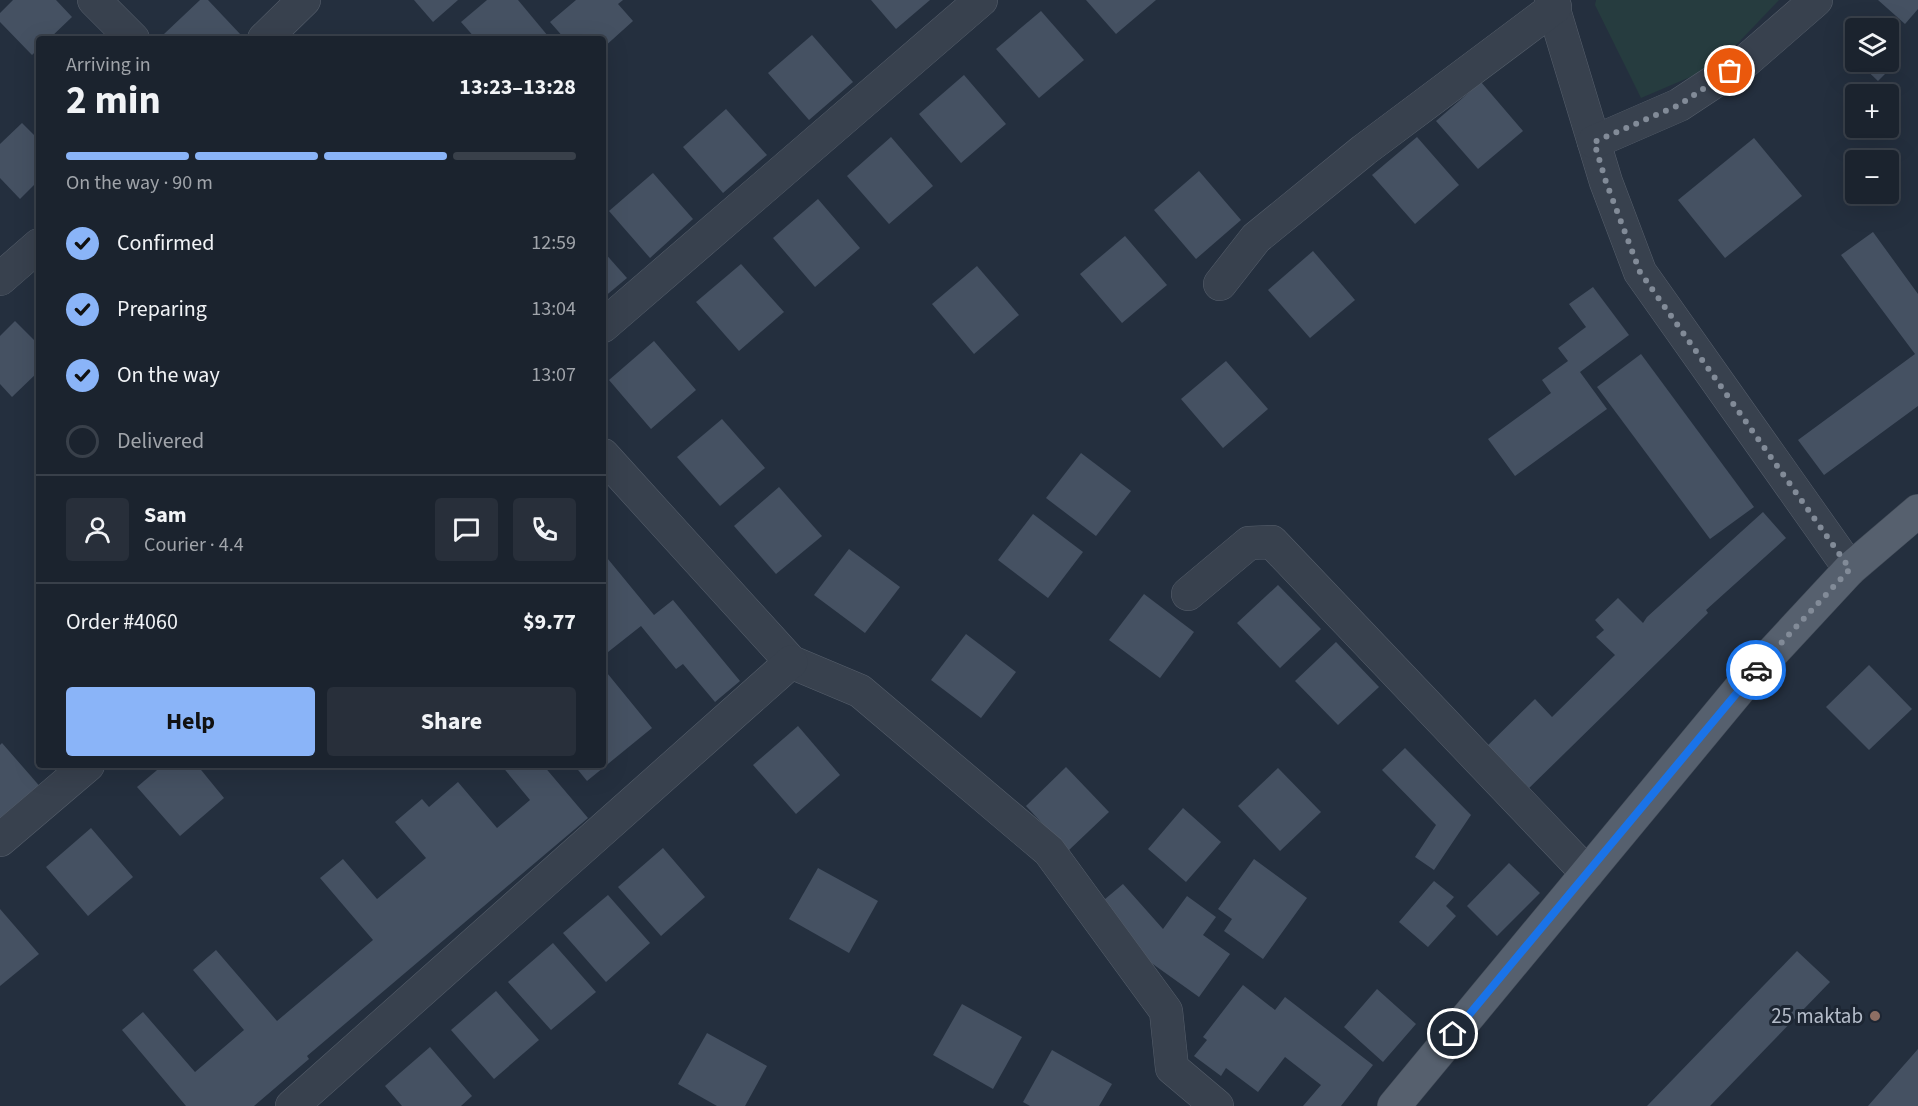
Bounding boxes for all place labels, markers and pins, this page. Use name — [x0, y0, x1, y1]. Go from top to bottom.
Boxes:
pin — [1704, 45, 1755, 96]
place label: 25 maktab — [1771, 1001, 1863, 1031]
pin — [1427, 1008, 1478, 1059]
marker: 25 maktab — [1868, 1009, 1882, 1023]

